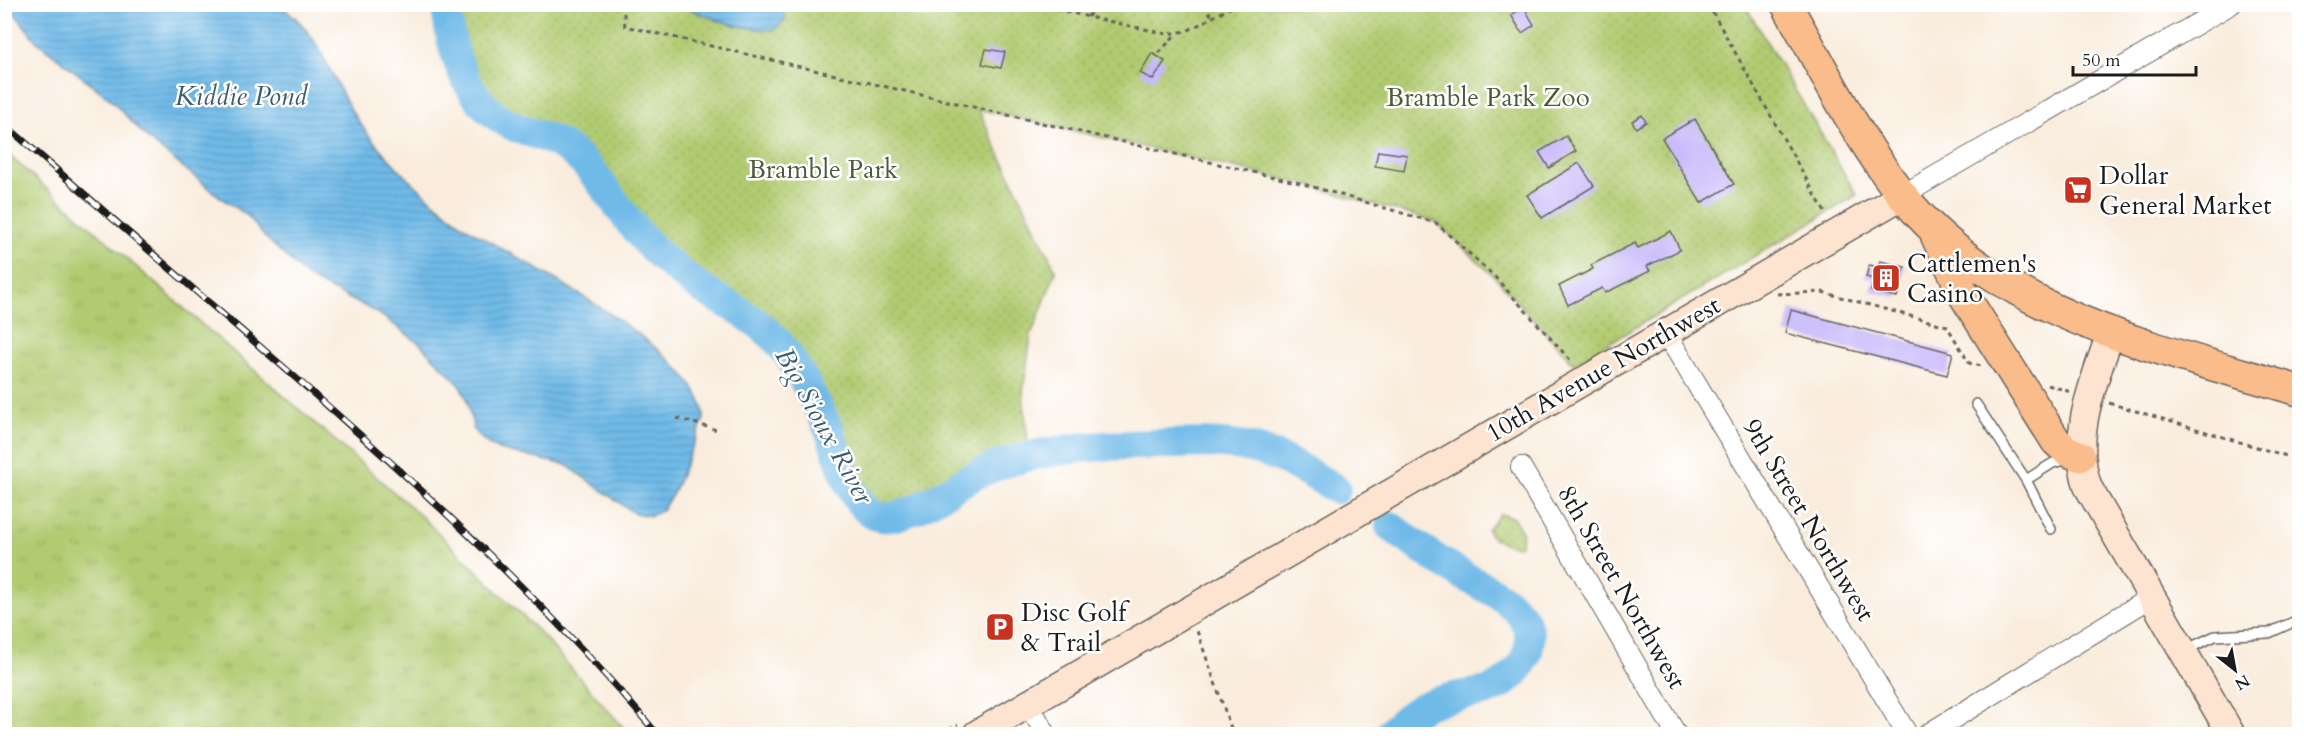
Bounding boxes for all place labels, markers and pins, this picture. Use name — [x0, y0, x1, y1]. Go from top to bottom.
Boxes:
place label: Dollar General Market — [2099, 158, 2271, 223]
supermarket icon: Dollar General Market — [2062, 174, 2094, 206]
place label: Cattlemen's Casino — [1907, 246, 2036, 311]
building icon: Cattlemen's Casino — [1870, 262, 1902, 294]
place label: Disc Golf & Trail — [1021, 595, 1130, 660]
parking icon: Disc Golf & Trail — [984, 611, 1016, 643]

